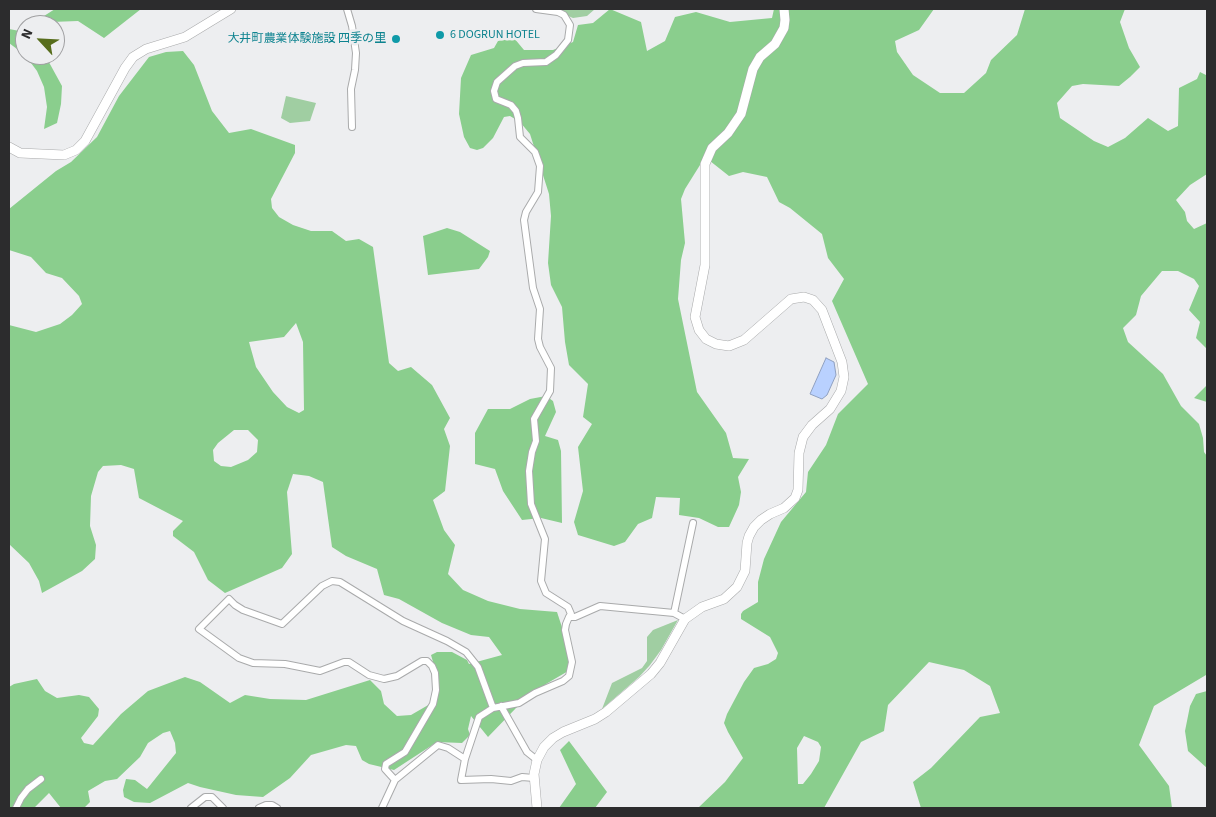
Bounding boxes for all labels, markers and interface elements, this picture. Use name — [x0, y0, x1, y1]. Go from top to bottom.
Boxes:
north arrow — [15, 15, 65, 65]
text: N — [16, 26, 38, 43]
place label: 6 DOGRUN HOTEL — [450, 28, 540, 42]
marker: 6 DOGRUN HOTEL — [434, 29, 446, 41]
place label: 大井町農業体験施設 四季の里 — [228, 32, 386, 46]
marker: 大井町農業体験施設 四季の里 — [390, 33, 402, 45]

